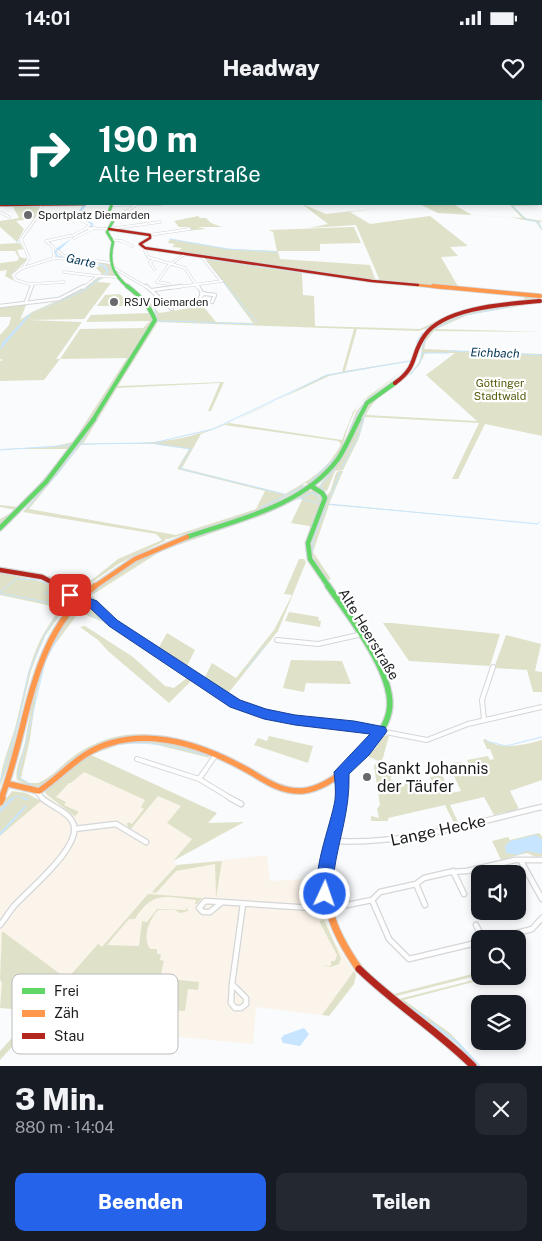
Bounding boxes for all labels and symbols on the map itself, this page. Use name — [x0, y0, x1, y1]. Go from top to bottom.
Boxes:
marker: Sportplatz Diemarden — [22, 209, 34, 221]
place label: Sportplatz Diemarden — [38, 209, 150, 221]
water label: Garte — [65, 251, 98, 271]
marker: RSJV Diemarden — [108, 296, 120, 308]
place label: RSJV Diemarden — [124, 296, 208, 308]
water label: Eichbach — [470, 345, 520, 361]
park label: Göttinger Stadtwald — [474, 377, 526, 402]
pin — [49, 574, 91, 616]
street label: Alte Heerstraße — [335, 585, 403, 683]
place label: Sankt Johannis der Täufer — [377, 759, 488, 796]
marker: Sankt Johannis der Täufer — [361, 771, 373, 783]
street label: Lange Hecke — [389, 811, 488, 850]
position arrow — [298, 867, 350, 919]
legend — [12, 974, 178, 1054]
text: Frei — [54, 983, 79, 999]
text: Zäh — [54, 1005, 79, 1021]
text: Stau — [54, 1028, 84, 1044]

